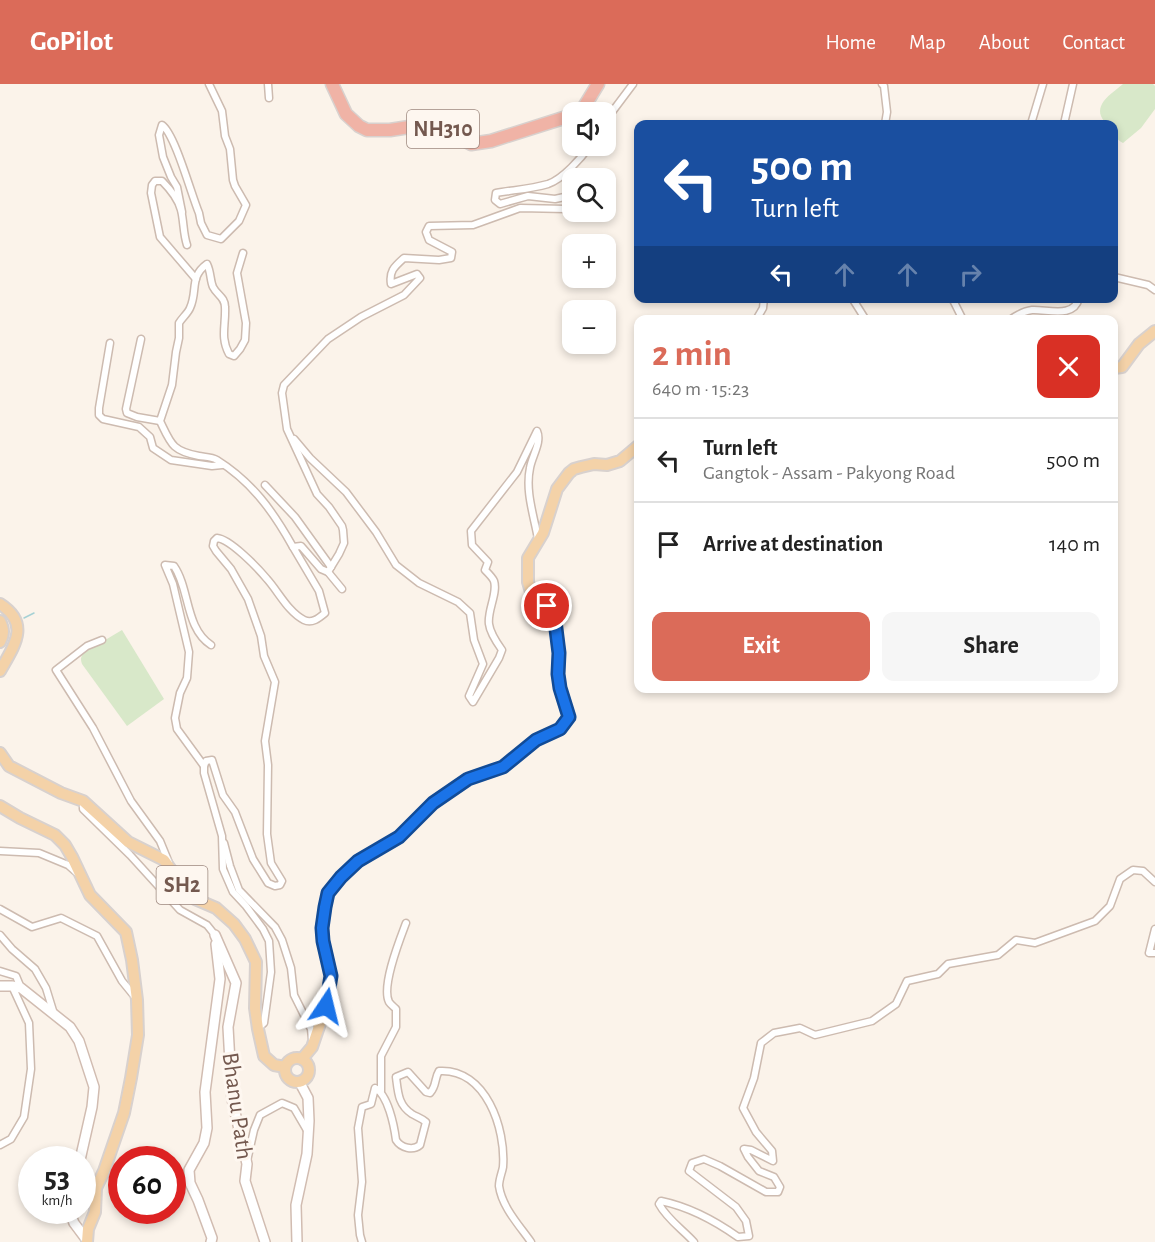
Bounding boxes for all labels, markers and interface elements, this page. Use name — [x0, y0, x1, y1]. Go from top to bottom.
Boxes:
text: GoPilot — [30, 28, 113, 56]
text: Home — [825, 32, 876, 53]
text: Map — [909, 32, 946, 53]
text: About — [979, 32, 1029, 53]
text: Contact — [1062, 32, 1125, 53]
map controls — [562, 102, 616, 354]
button: sound — [562, 102, 616, 156]
road number: NH310 — [407, 110, 479, 148]
icon: left — [652, 144, 730, 222]
text: 500 m — [751, 146, 853, 188]
button: search — [562, 168, 616, 222]
text: Turn left — [751, 195, 839, 222]
button: + — [562, 234, 616, 288]
icon: left — [765, 258, 798, 291]
icon: ahead — [828, 258, 861, 291]
icon: ahead — [891, 258, 924, 291]
icon: right — [954, 258, 987, 291]
button: − — [562, 300, 616, 354]
button: close — [1037, 335, 1100, 398]
text: 2 min — [652, 336, 732, 372]
text: 640 m · 15:23 — [652, 379, 749, 399]
text: Turn left — [703, 437, 777, 459]
icon: left — [652, 444, 685, 477]
text: 500 m — [1046, 449, 1100, 471]
text: Gangtok - Assam - Pakyong Road — [703, 463, 955, 483]
icon: arrive — [652, 528, 685, 561]
text: Arrive at destination — [703, 533, 883, 555]
text: 140 m — [1049, 533, 1100, 555]
pin — [521, 580, 572, 631]
icon: arrive — [530, 589, 563, 622]
button: Exit — [652, 612, 870, 681]
button: Share — [882, 612, 1100, 681]
road number: SH2 — [156, 866, 207, 904]
position arrow — [294, 974, 358, 1038]
street label: Bhanu Path — [218, 1051, 256, 1161]
speed limit sign: 60 — [108, 1146, 186, 1224]
text: 53 — [44, 1163, 70, 1193]
text: km/h — [42, 1193, 72, 1208]

